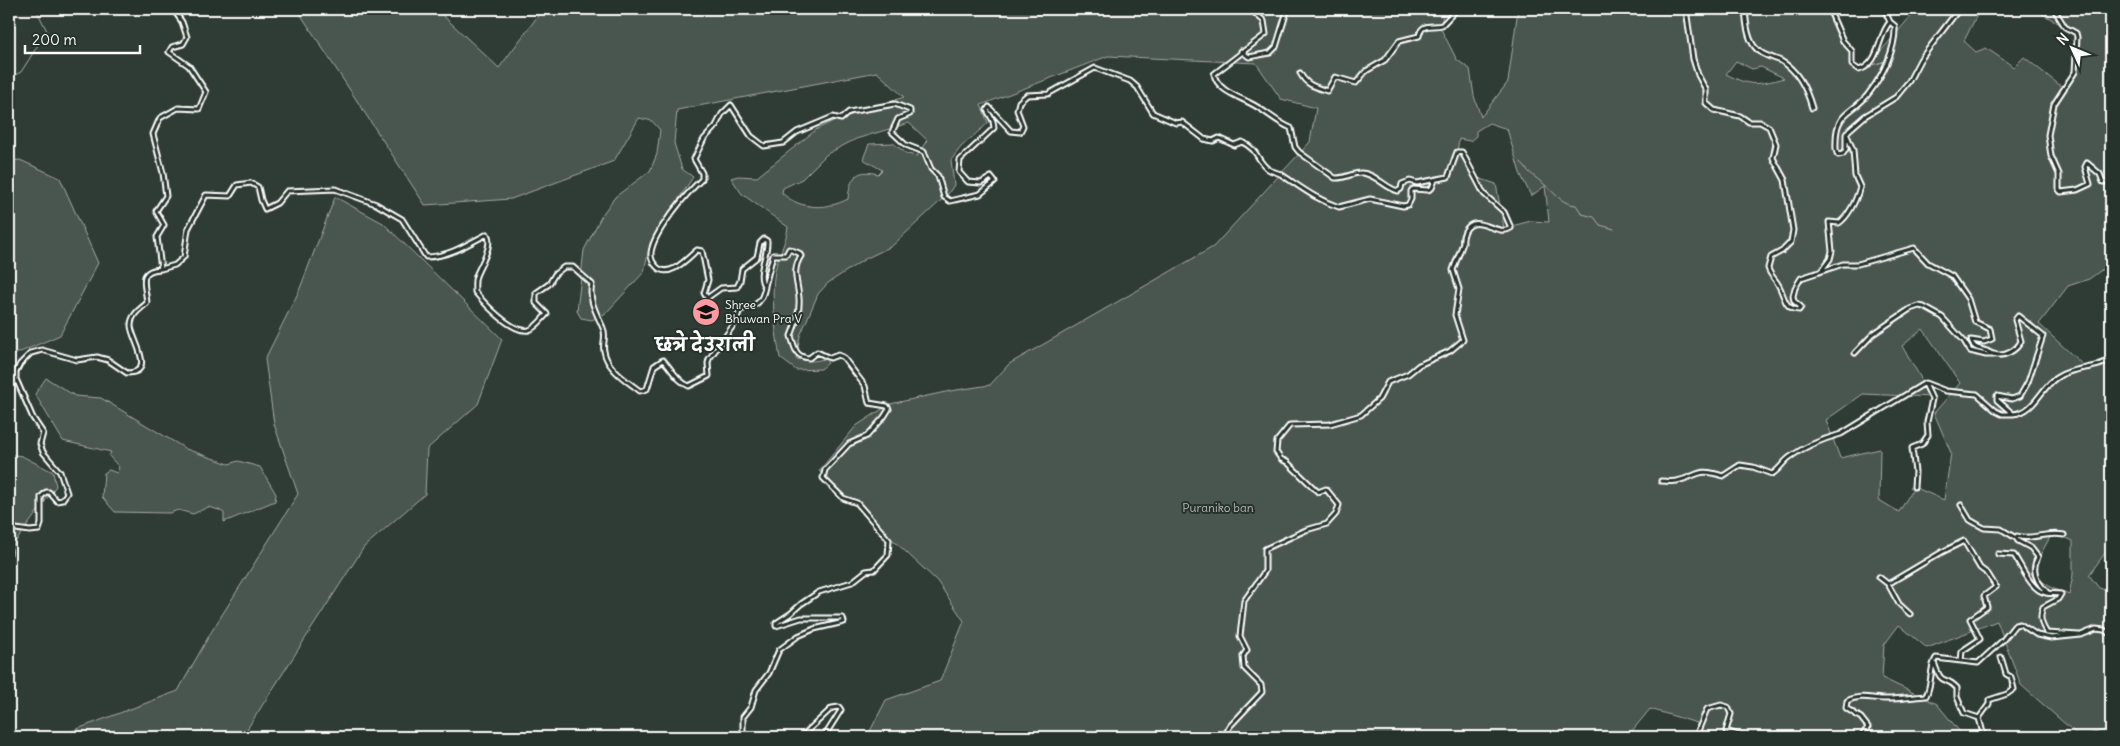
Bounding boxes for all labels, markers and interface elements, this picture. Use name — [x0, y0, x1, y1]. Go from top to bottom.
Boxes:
scale bar — [25, 22, 140, 54]
north arrow — [2048, 22, 2098, 72]
text: N — [2053, 29, 2072, 49]
text: 200 m — [32, 30, 77, 49]
school or university icon: Shree Bhuwan Pra V — [691, 297, 721, 327]
place label: Shree Bhuwan Pra V — [725, 297, 803, 326]
district label: छत्रे देउराली — [653, 330, 756, 356]
park label: Puraniko ban — [1182, 500, 1254, 515]

